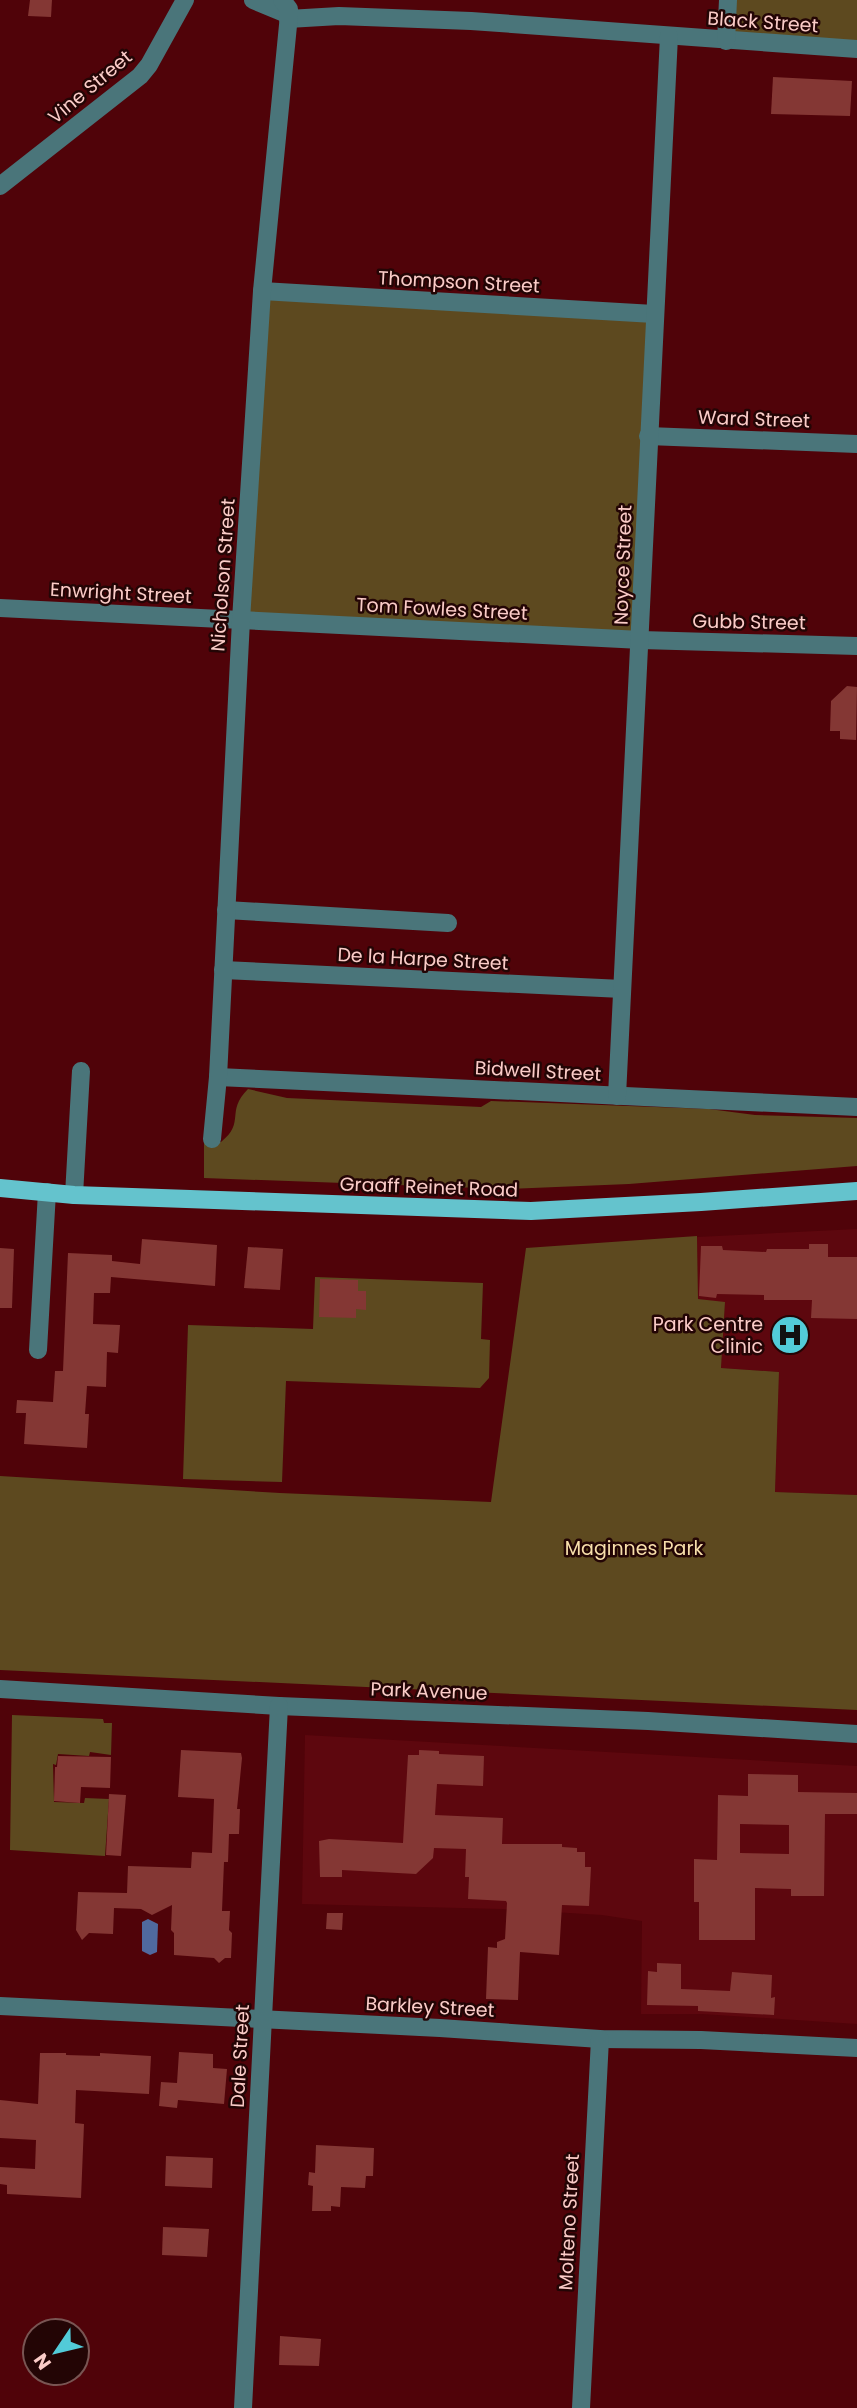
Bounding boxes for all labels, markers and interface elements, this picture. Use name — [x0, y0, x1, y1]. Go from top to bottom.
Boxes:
street label: Black Street — [707, 5, 819, 39]
street label: Vine Street — [42, 44, 138, 130]
street label: Thompson Street — [377, 264, 541, 300]
street label: Ward Street — [698, 404, 811, 434]
street label: Nicholson Street — [204, 497, 242, 653]
street label: Noyce Street — [607, 504, 639, 626]
street label: Enwright Street — [49, 576, 193, 610]
street label: Tom Fowles Street — [356, 591, 528, 627]
street label: Gubb Street — [692, 608, 806, 636]
street label: De la Harpe Street — [337, 941, 509, 977]
street label: Bidwell Street — [474, 1054, 602, 1088]
street label: Graaff Reinet Road — [339, 1170, 519, 1204]
place label: Park Centre Clinic — [653, 1311, 763, 1360]
hospital icon: Park Centre Clinic — [769, 1314, 811, 1356]
park label: Maginnes Park — [565, 1535, 703, 1562]
street label: Park Avenue — [370, 1675, 488, 1707]
street label: Barkley Street — [365, 1990, 495, 2024]
street label: Dale Street — [224, 2004, 256, 2108]
street label: Molteno Street — [552, 2153, 586, 2291]
north arrow — [21, 2317, 91, 2387]
text: N — [27, 2348, 58, 2375]

